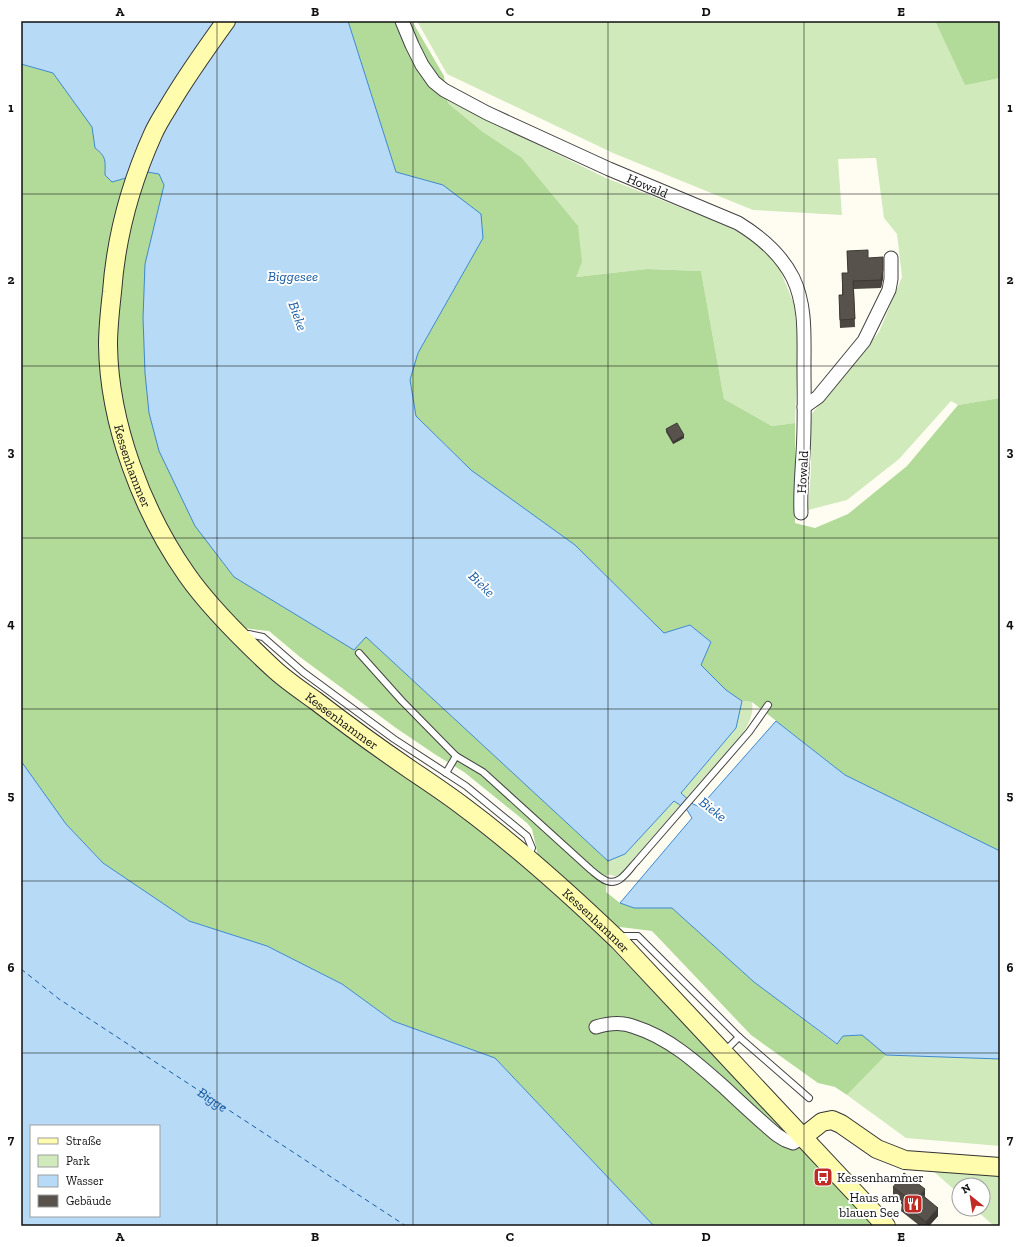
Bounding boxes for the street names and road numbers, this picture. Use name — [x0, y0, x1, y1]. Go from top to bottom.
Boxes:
street label: Howald — [625, 170, 670, 201]
street label: Kessenhammer — [111, 423, 154, 510]
street label: Howald — [794, 450, 811, 494]
street label: Kessenhammer — [303, 689, 381, 753]
street label: Kessenhammer — [560, 885, 633, 956]

